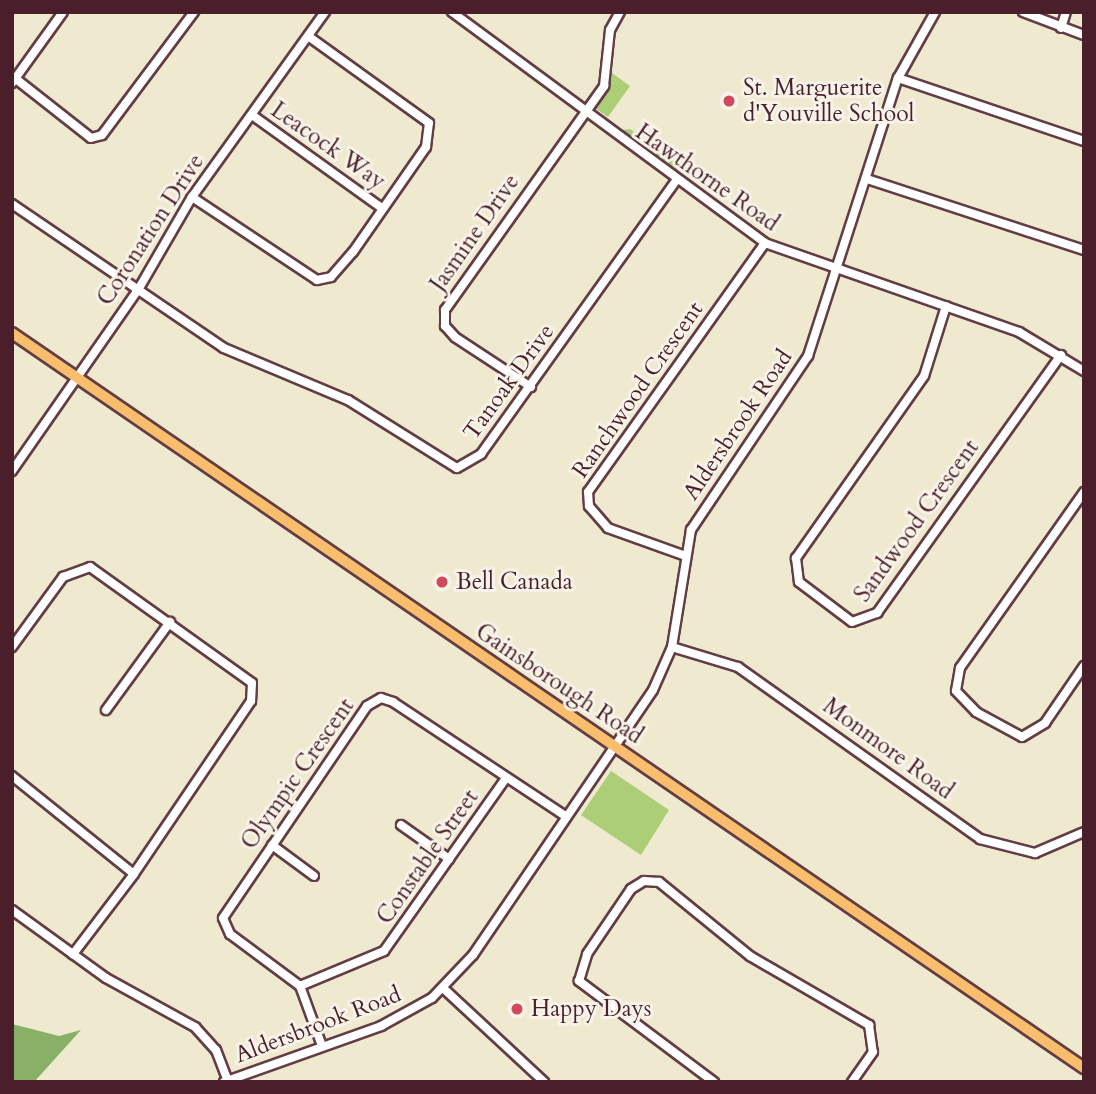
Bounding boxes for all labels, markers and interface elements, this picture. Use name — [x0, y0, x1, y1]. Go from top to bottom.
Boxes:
place label: St. Marguerite d'Youville School — [743, 74, 914, 128]
marker: St. Marguerite d'Youville School — [721, 93, 737, 109]
street label: Leacock Way — [265, 96, 391, 196]
street label: Hawthorne Road — [630, 118, 784, 238]
street label: Coronation Drive — [92, 149, 210, 311]
street label: Jasmine Drive — [425, 169, 525, 297]
street label: Ranchwood Crescent — [567, 296, 709, 484]
street label: Tanoak Drive — [458, 319, 560, 445]
street label: Aldersbrook Road — [677, 344, 799, 506]
street label: Sandwood Crescent — [849, 434, 985, 608]
place label: Bell Canada — [456, 568, 573, 596]
marker: Bell Canada — [434, 574, 450, 590]
street label: Gainsborough Road — [470, 618, 648, 750]
street label: Monmore Road — [817, 692, 959, 806]
street label: Olympic Crescent — [236, 693, 360, 855]
street label: Constable Street — [371, 784, 485, 930]
street label: Aldersbrook Road — [231, 981, 405, 1069]
place label: Happy Days — [531, 995, 651, 1023]
marker: Happy Days — [509, 1001, 525, 1017]

